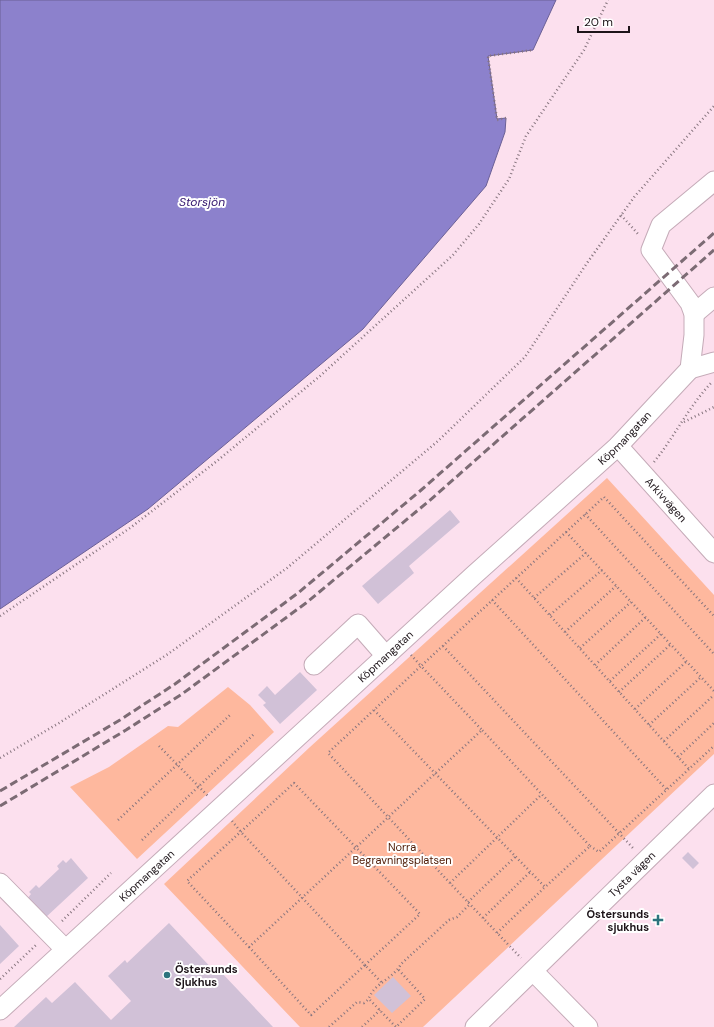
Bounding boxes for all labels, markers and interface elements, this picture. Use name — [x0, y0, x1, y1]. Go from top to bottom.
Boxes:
scale bar — [578, 8, 629, 34]
text: 20 m — [584, 14, 613, 30]
water label: Storsjön — [179, 194, 225, 210]
street label: Köpmangatan — [595, 408, 654, 468]
street label: Arkivvägen — [642, 474, 690, 525]
street label: Köpmangatan — [355, 627, 416, 685]
park label: Norra Begravningsplatsen — [352, 840, 452, 867]
street label: Köpmangatan — [116, 847, 177, 904]
street label: Tysta vägen — [605, 848, 658, 900]
place label: Östersunds sjukhus — [586, 907, 649, 934]
marker: Östersunds sjukhus — [652, 914, 664, 926]
place label: Östersunds Sjukhus — [175, 962, 238, 989]
marker: Östersunds Sjukhus — [162, 970, 172, 980]

